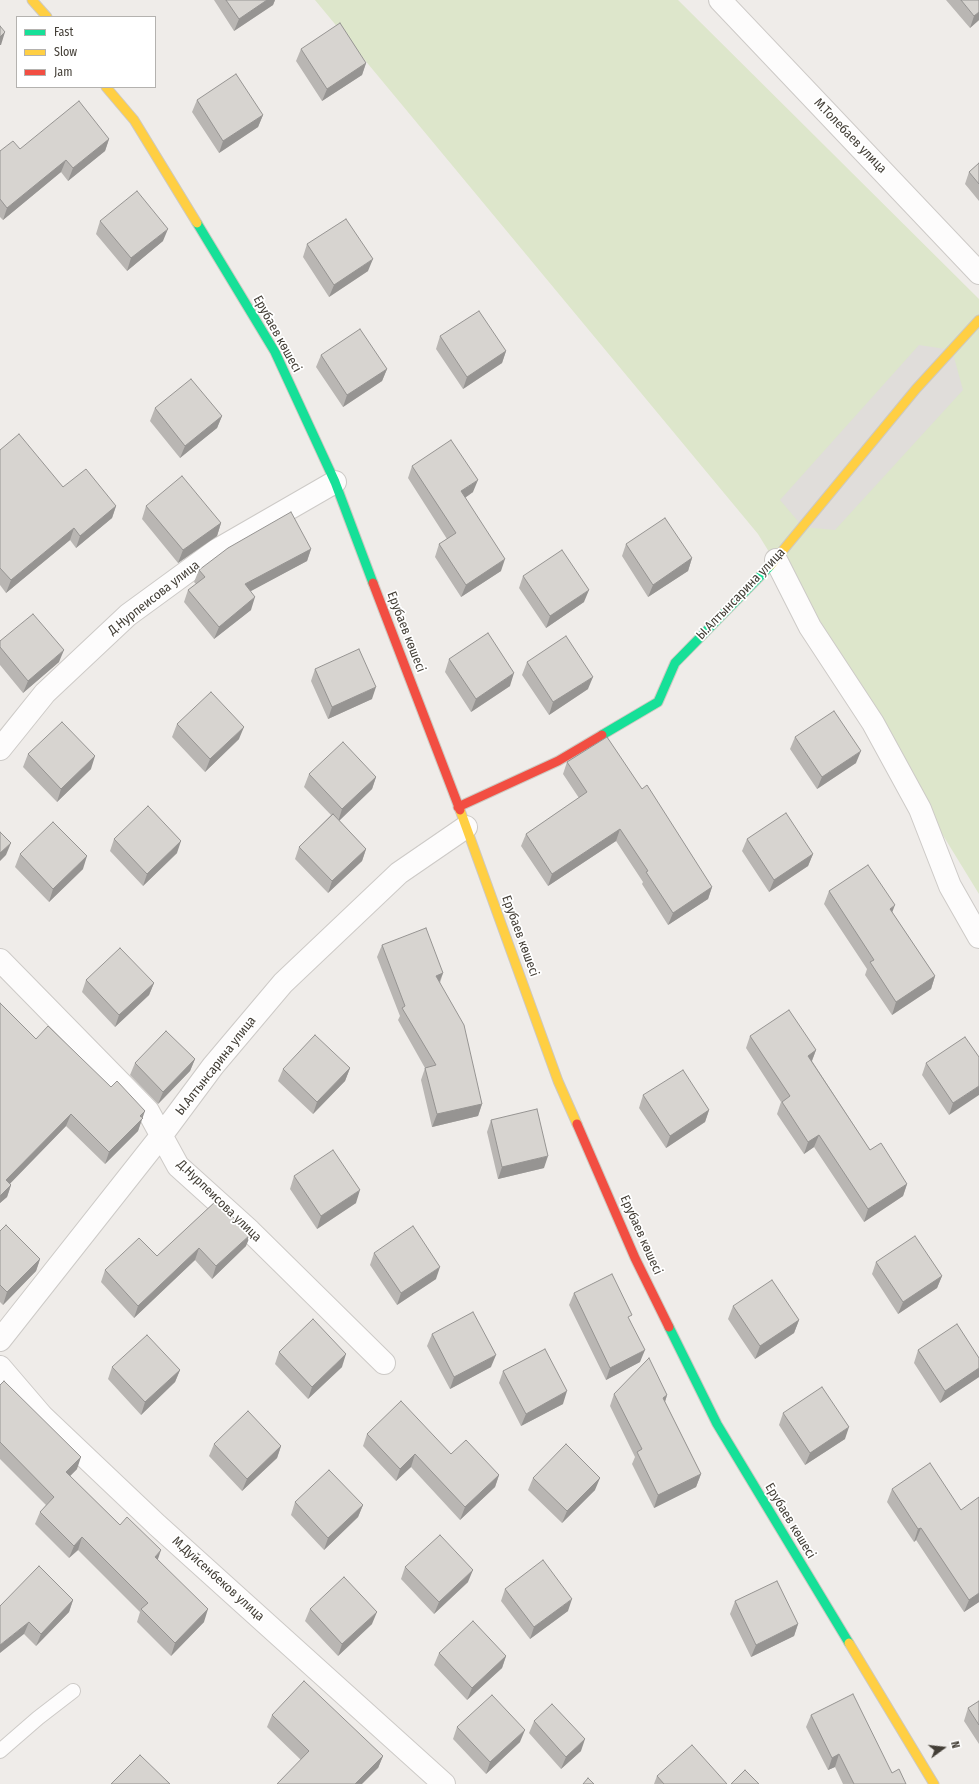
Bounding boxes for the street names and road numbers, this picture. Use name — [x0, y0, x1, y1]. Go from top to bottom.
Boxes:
street label: М.Толебаев улица — [810, 95, 890, 177]
street label: Ерубаев көшесі — [250, 293, 304, 375]
street label: Ы.Алтынсарина улица — [693, 545, 789, 643]
street label: Д.Нурпеисова улица — [105, 558, 203, 638]
street label: Ерубаев көшесі — [383, 589, 429, 675]
street label: Ерубаев көшесі — [498, 893, 542, 979]
street label: Ы.Алтынсарина улица — [172, 1013, 260, 1119]
street label: Д.Нурпеисова улица — [173, 1157, 265, 1245]
street label: Ерубаев көшесі — [617, 1193, 665, 1277]
street label: Ерубаев көшесі — [761, 1480, 819, 1562]
street label: М.Дуйсенбеков улица — [169, 1533, 267, 1625]

